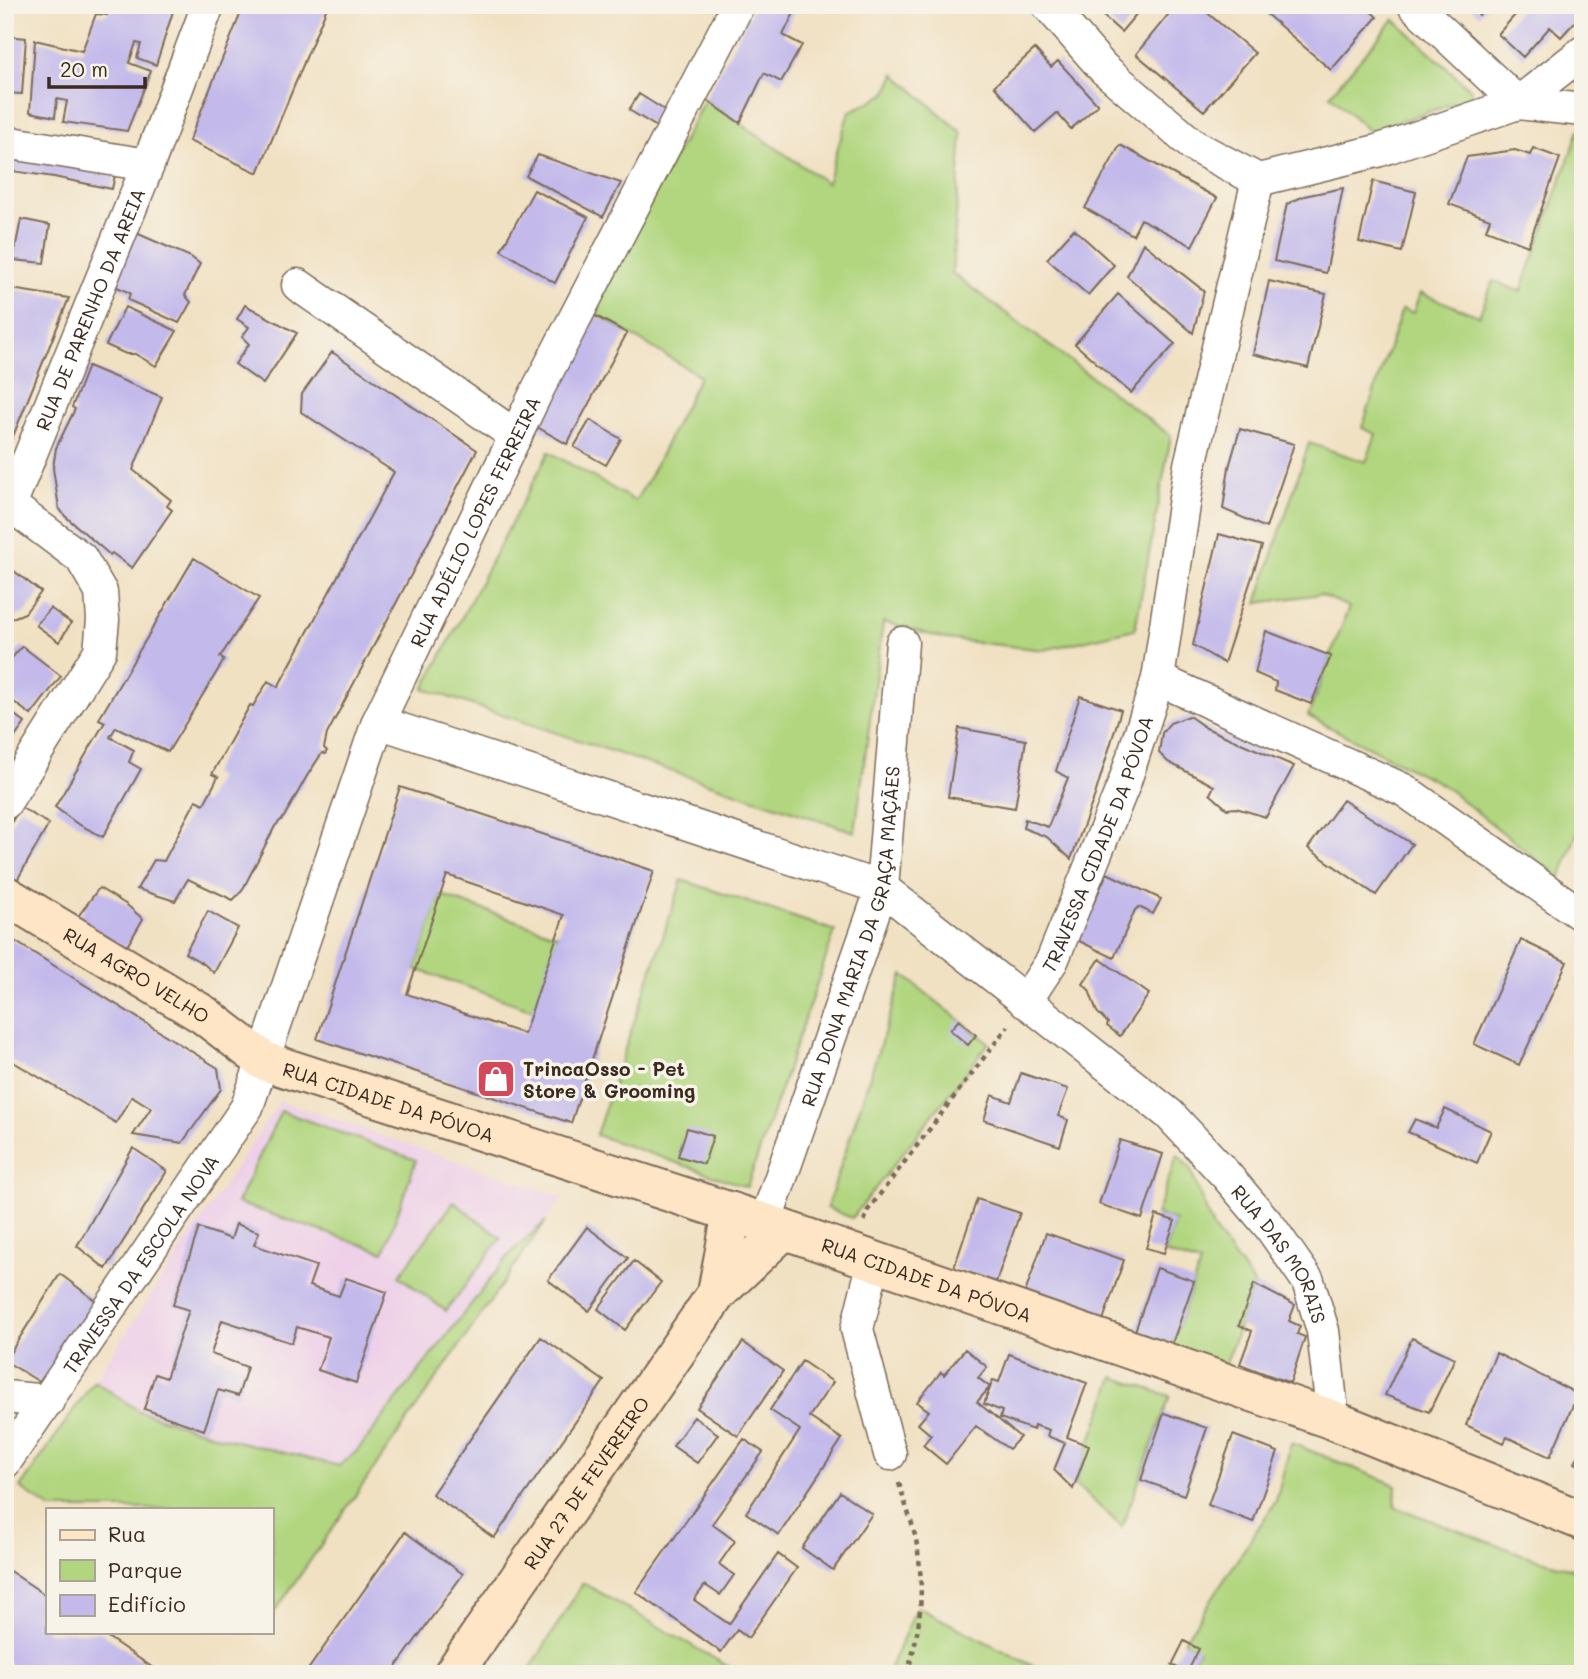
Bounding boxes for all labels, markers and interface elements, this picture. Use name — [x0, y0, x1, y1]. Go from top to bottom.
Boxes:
scale bar — [49, 46, 145, 90]
text: 20 m — [60, 55, 108, 82]
street label: RUA DE PARENHO DA AREIA — [29, 184, 150, 434]
street label: RUA ADÉLIO LOPES FERREIRA — [404, 392, 545, 651]
street label: TRAVESSA CIDADE DA PÓVOA — [1036, 712, 1158, 977]
street label: RUA DONA MARIA DA GRAÇA MAÇÃES — [794, 765, 904, 1109]
street label: RUA AGRO VELHO — [59, 921, 215, 1028]
street label: RUA CIDADE DA PÓVOA — [280, 1055, 498, 1147]
place label: TrincaOsso - Pet Store & Grooming — [523, 1056, 695, 1103]
shop icon: TrincaOsso - Pet Store & Grooming — [475, 1058, 517, 1100]
street label: TRAVESSA DA ESCOLA NOVA — [57, 1149, 224, 1378]
street label: RUA DAS MORAIS — [1227, 1179, 1332, 1326]
street label: RUA CIDADE DA PÓVOA — [819, 1231, 1035, 1327]
street label: RUA 27 DE FEVEREIRO — [517, 1391, 654, 1574]
legend — [46, 1508, 273, 1634]
text: Rua — [108, 1520, 146, 1547]
text: Parque — [108, 1556, 182, 1583]
text: Edifício — [108, 1590, 186, 1617]

